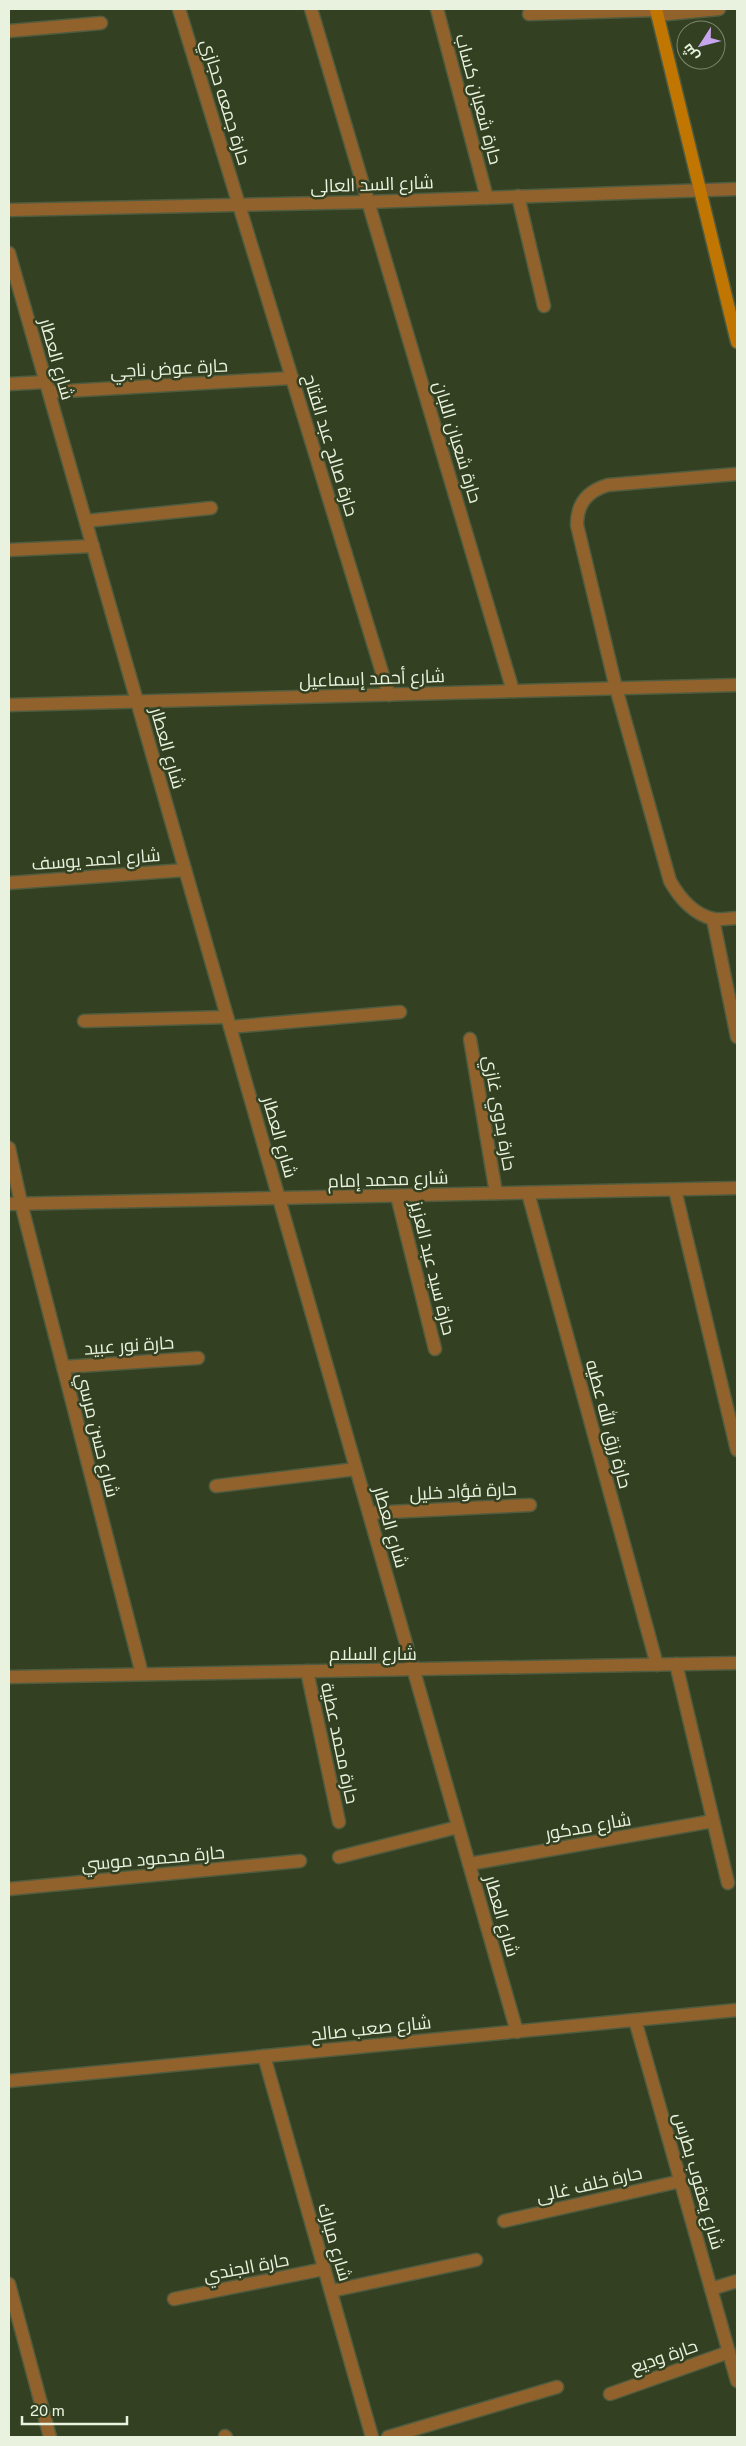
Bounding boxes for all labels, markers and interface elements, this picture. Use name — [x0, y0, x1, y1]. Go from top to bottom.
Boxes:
north arrow — [676, 20, 726, 70]
street label: حارة شعبان كساب — [450, 31, 507, 167]
street label: حارة جمعه حجازي — [193, 37, 255, 169]
text: ش — [679, 40, 703, 65]
street label: شارع السد العالى — [310, 171, 434, 199]
street label: شارع العطار — [33, 315, 79, 403]
street label: حارة عوض ناجي — [110, 354, 229, 386]
street label: حارة صالح عبد الفتاح — [297, 371, 363, 519]
street label: حارة شعبان اللبان — [429, 379, 486, 506]
street label: شارع أحمد إسماعيل — [299, 665, 445, 693]
street label: شارع العطار — [144, 704, 190, 792]
street label: شارع احمد يوسف — [31, 844, 161, 876]
street label: حارة بدوي غازي — [476, 1054, 520, 1173]
street label: شارع العطار — [256, 1093, 302, 1181]
street label: شارع محمد إمام — [327, 1166, 449, 1194]
street label: حارة سيد عبد العزيز — [405, 1198, 460, 1337]
street label: حارة نور عبيد — [83, 1331, 175, 1360]
street label: حارة رزق الله عطيه — [580, 1357, 637, 1491]
street label: شارع حسن مرسي — [69, 1371, 124, 1500]
street label: حارة فؤاد خليل — [409, 1478, 517, 1505]
street label: شارع العطار — [367, 1483, 413, 1571]
street label: شارع السلام — [329, 1643, 417, 1666]
street label: حارة محمد عطية — [316, 1681, 363, 1806]
street label: شارع مدكور — [542, 1808, 633, 1846]
street label: حارة محمود موسي — [80, 1841, 226, 1878]
street label: شارع العطار — [478, 1872, 524, 1960]
street label: شارع صعب صالح — [310, 2011, 432, 2047]
street label: شارع يعقوب بطرس — [667, 2110, 729, 2252]
street label: حارة خلف غالى — [534, 2162, 644, 2207]
street label: شارع مبارك — [312, 2201, 356, 2284]
street label: حارة الجندي — [201, 2248, 291, 2289]
street label: حارة وديع — [628, 2335, 701, 2379]
scale bar — [22, 2394, 128, 2426]
text: 20 m — [30, 2402, 65, 2419]

